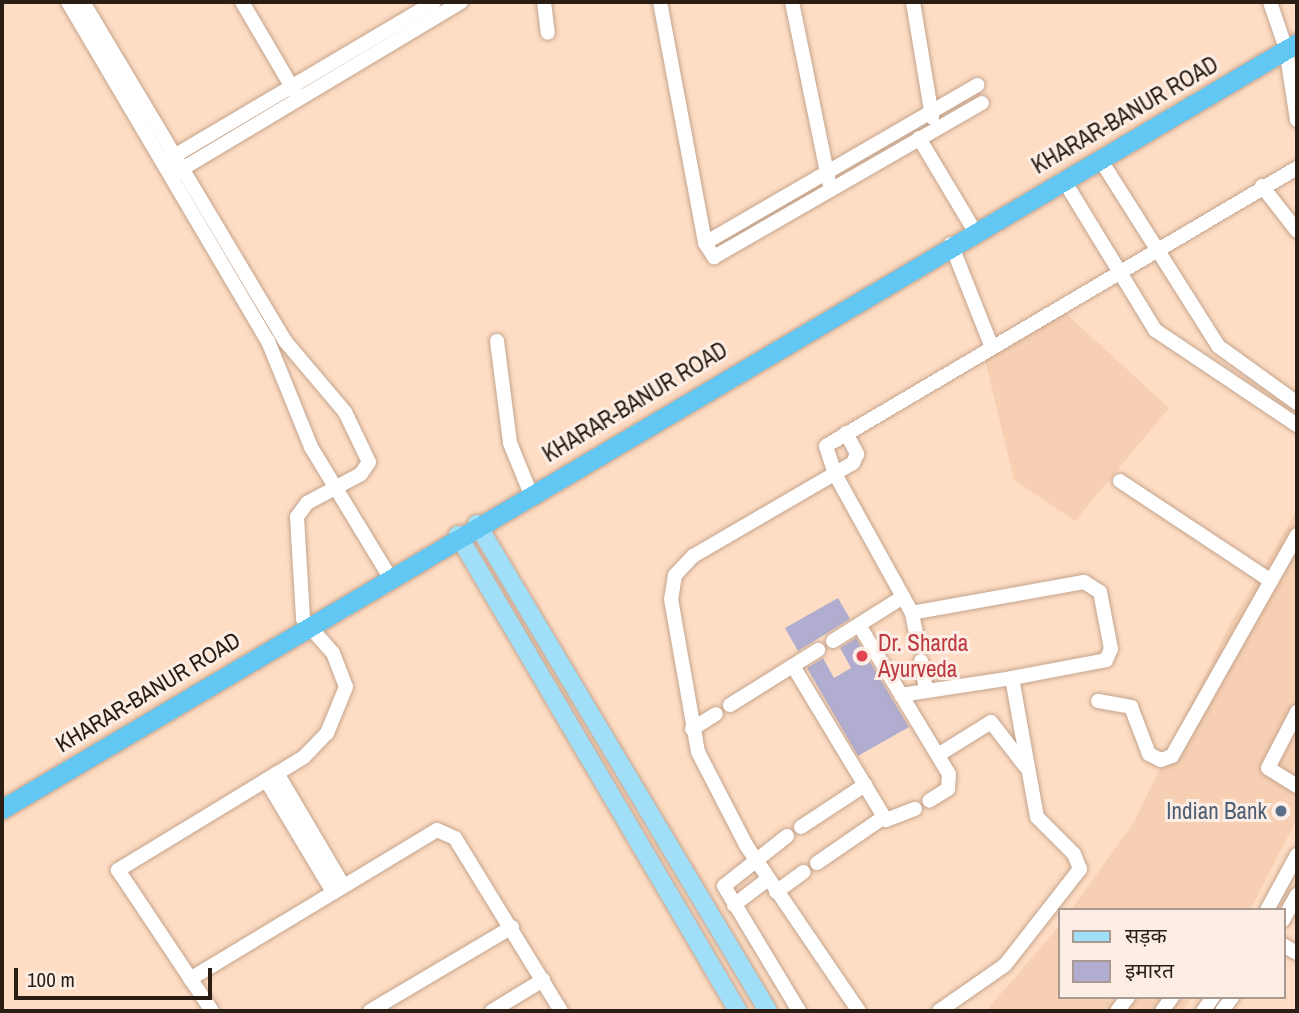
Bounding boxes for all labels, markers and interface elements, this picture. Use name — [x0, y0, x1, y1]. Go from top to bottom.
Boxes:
street label: KHARAR-BANUR ROAD — [1027, 50, 1223, 180]
street label: KHARAR-BANUR ROAD — [538, 336, 732, 468]
street label: KHARAR-BANUR ROAD — [51, 626, 245, 758]
place label: Dr. Sharda Ayurveda — [878, 629, 968, 683]
marker: Dr. Sharda Ayurveda — [852, 646, 872, 666]
place label: Indian Bank — [1166, 797, 1267, 825]
marker: Indian Bank — [1273, 803, 1289, 819]
legend — [1058, 908, 1285, 999]
text: सड़क — [1125, 921, 1167, 950]
scale bar — [18, 954, 215, 998]
text: इमारत — [1125, 956, 1174, 985]
text: 100 m — [27, 965, 75, 994]

